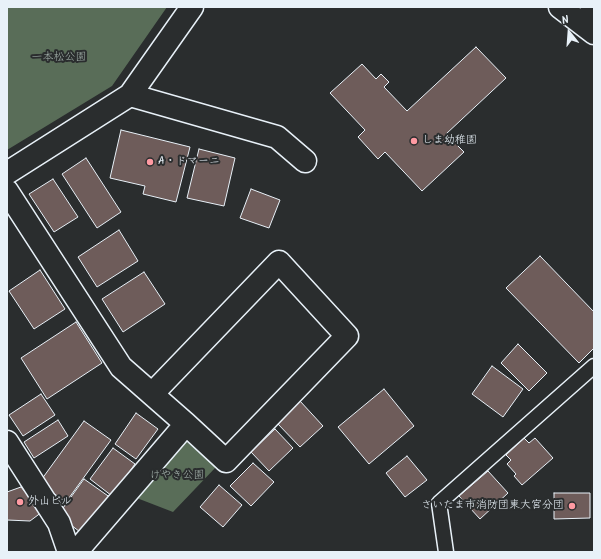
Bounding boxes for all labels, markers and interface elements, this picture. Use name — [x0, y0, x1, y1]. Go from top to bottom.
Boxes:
text: N — [560, 11, 571, 30]
north arrow — [549, 12, 589, 52]
park label: 一本松公園 — [32, 51, 86, 65]
place label: しま幼稚園 — [422, 134, 477, 148]
marker: しま幼稚園 — [409, 136, 419, 146]
place label: A・ドマーニ — [158, 155, 220, 169]
marker: A・ドマーニ — [145, 157, 155, 167]
park label: けやき公園 — [150, 469, 204, 483]
place label: 外山ビル — [28, 495, 72, 509]
marker: 外山ビル — [15, 497, 25, 507]
place label: さいたま市消防団東大宮分団 — [421, 499, 564, 513]
marker: さいたま市消防団東大宮分団 — [567, 501, 577, 511]

